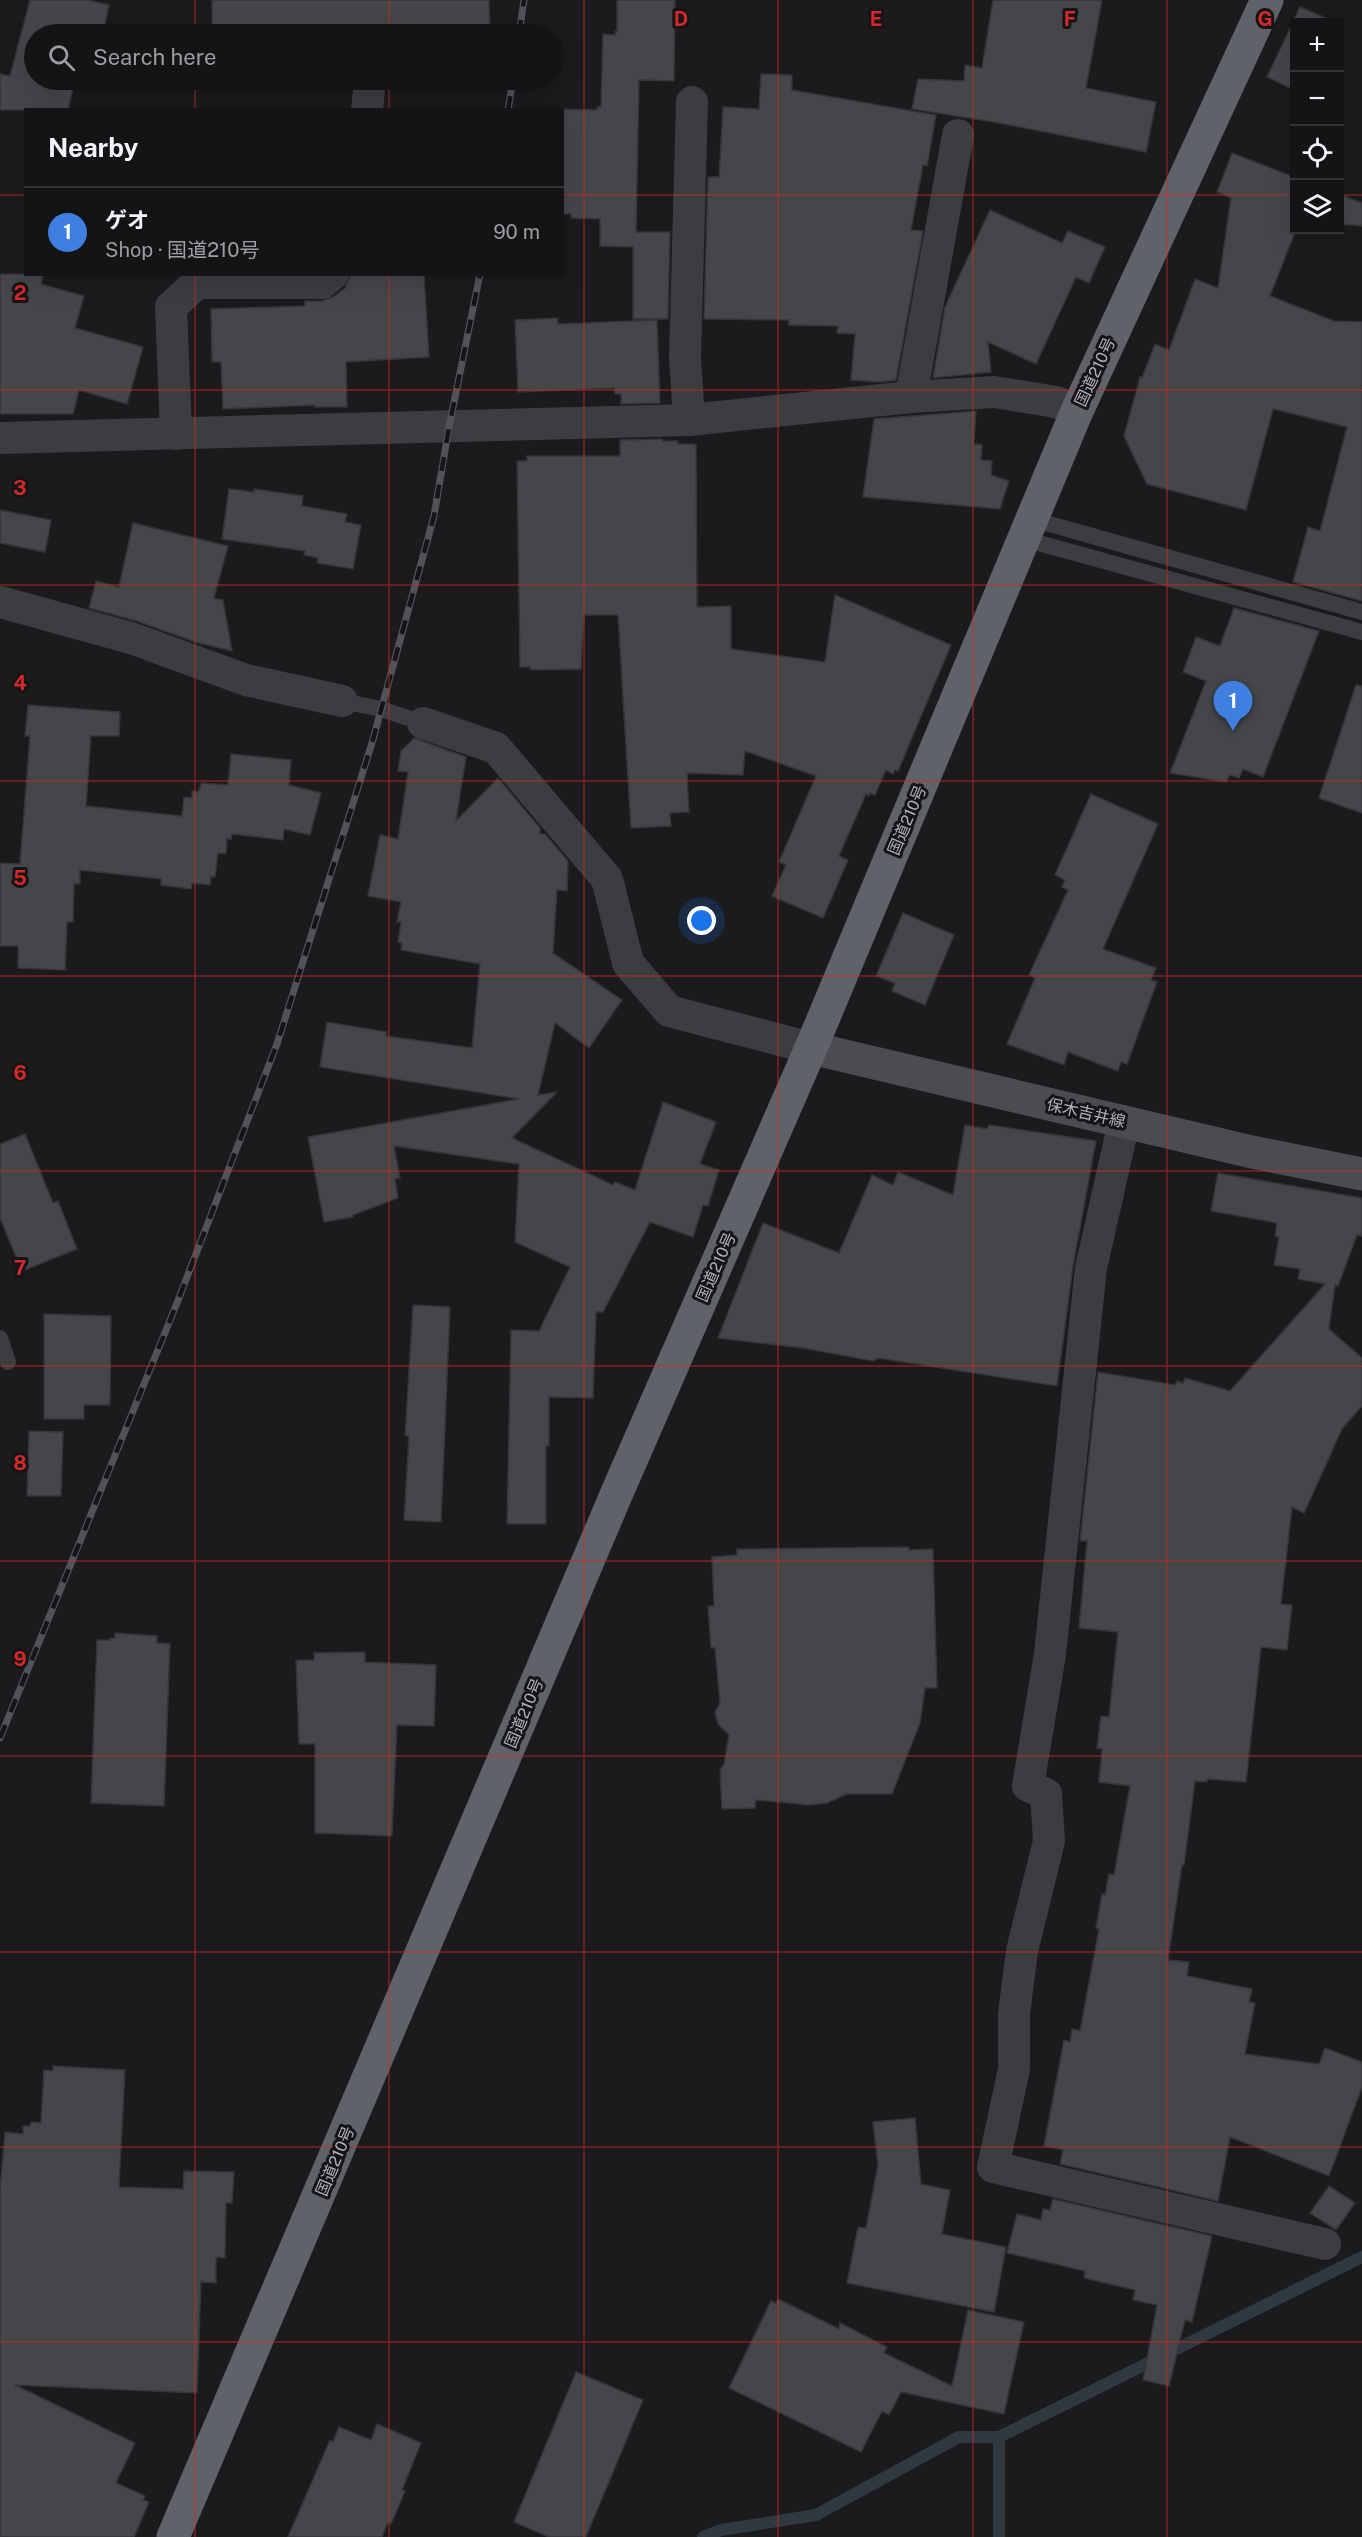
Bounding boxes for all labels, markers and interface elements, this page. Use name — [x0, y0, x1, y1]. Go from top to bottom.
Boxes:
text: D — [674, 7, 688, 31]
text: E — [870, 7, 882, 31]
text: F — [1064, 7, 1076, 31]
text: G — [1257, 7, 1273, 31]
map controls — [1290, 18, 1344, 234]
button: + — [1290, 18, 1344, 72]
search box — [24, 24, 564, 90]
icon: search — [45, 41, 78, 74]
text: Search here — [93, 44, 217, 70]
button: − — [1290, 72, 1344, 126]
button: locate — [1290, 126, 1344, 180]
text: Nearby — [48, 132, 138, 163]
button: layers — [1290, 180, 1344, 234]
text: ゲオ — [105, 207, 149, 233]
text: 1 — [63, 220, 72, 244]
text: 90 m — [493, 220, 540, 244]
text: Shop · 国道210号 — [105, 238, 260, 262]
text: 2 — [14, 281, 26, 305]
street label: 国道210号 — [1071, 335, 1119, 409]
text: 3 — [13, 476, 27, 500]
text: 4 — [13, 671, 27, 695]
pin: 1 — [1214, 682, 1252, 731]
street label: 国道210号 — [884, 782, 930, 858]
text: 5 — [13, 866, 27, 890]
your location — [687, 906, 716, 935]
text: 6 — [13, 1061, 27, 1085]
street label: 保木吉井線 — [1045, 1095, 1127, 1131]
street label: 国道210号 — [692, 1229, 740, 1305]
text: 7 — [14, 1256, 26, 1280]
text: 8 — [13, 1451, 27, 1475]
text: 9 — [13, 1647, 27, 1671]
street label: 国道210号 — [501, 1675, 547, 1751]
street label: 国道210号 — [312, 2123, 358, 2199]

